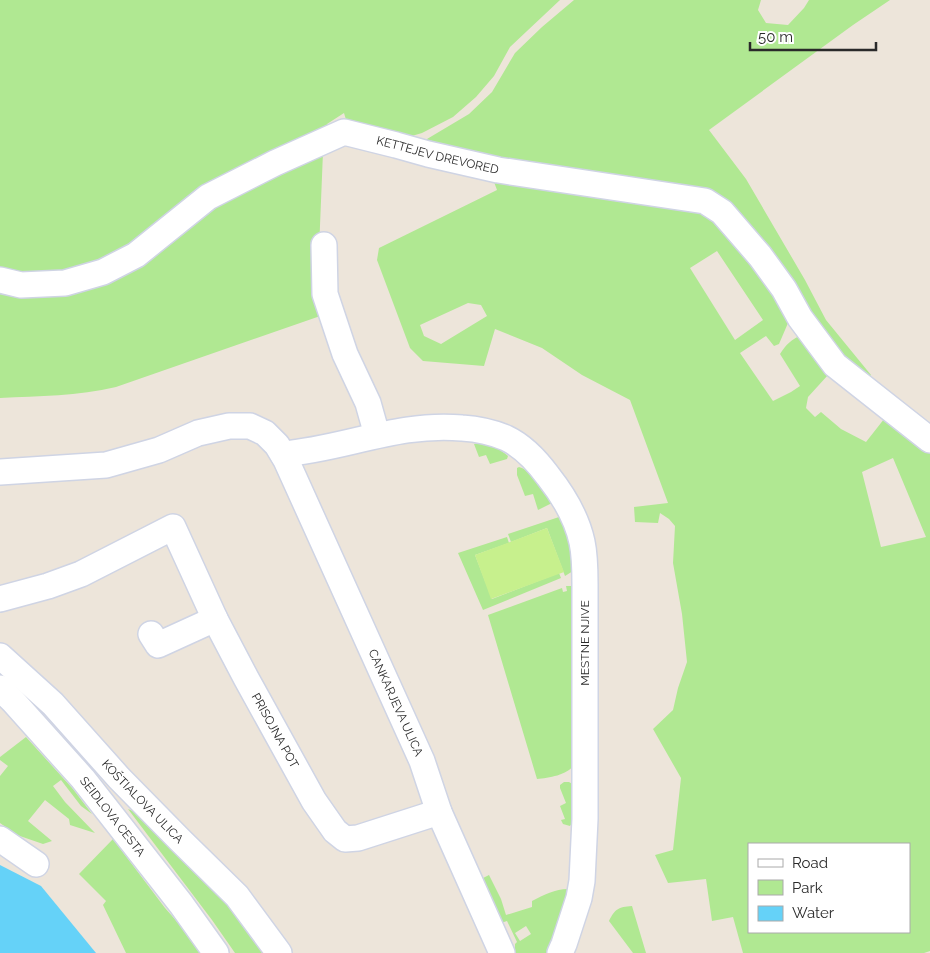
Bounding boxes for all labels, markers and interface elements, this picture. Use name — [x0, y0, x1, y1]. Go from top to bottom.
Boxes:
scale bar — [750, 20, 876, 52]
text: 50 m — [758, 28, 793, 46]
street label: KETTEJEV DREVORED — [375, 133, 500, 177]
street label: MESTNE NJIVE — [578, 600, 592, 686]
street label: CANKARJEVA ULICA — [365, 647, 426, 758]
street label: PRISOJNA POT — [249, 691, 302, 771]
street label: KOŠTIALOVA ULICA — [99, 757, 186, 846]
street label: SEIDLOVA CESTA — [77, 774, 148, 859]
legend — [748, 843, 910, 933]
text: Road — [792, 854, 828, 872]
text: Park — [792, 879, 823, 897]
text: Water — [792, 904, 835, 922]

